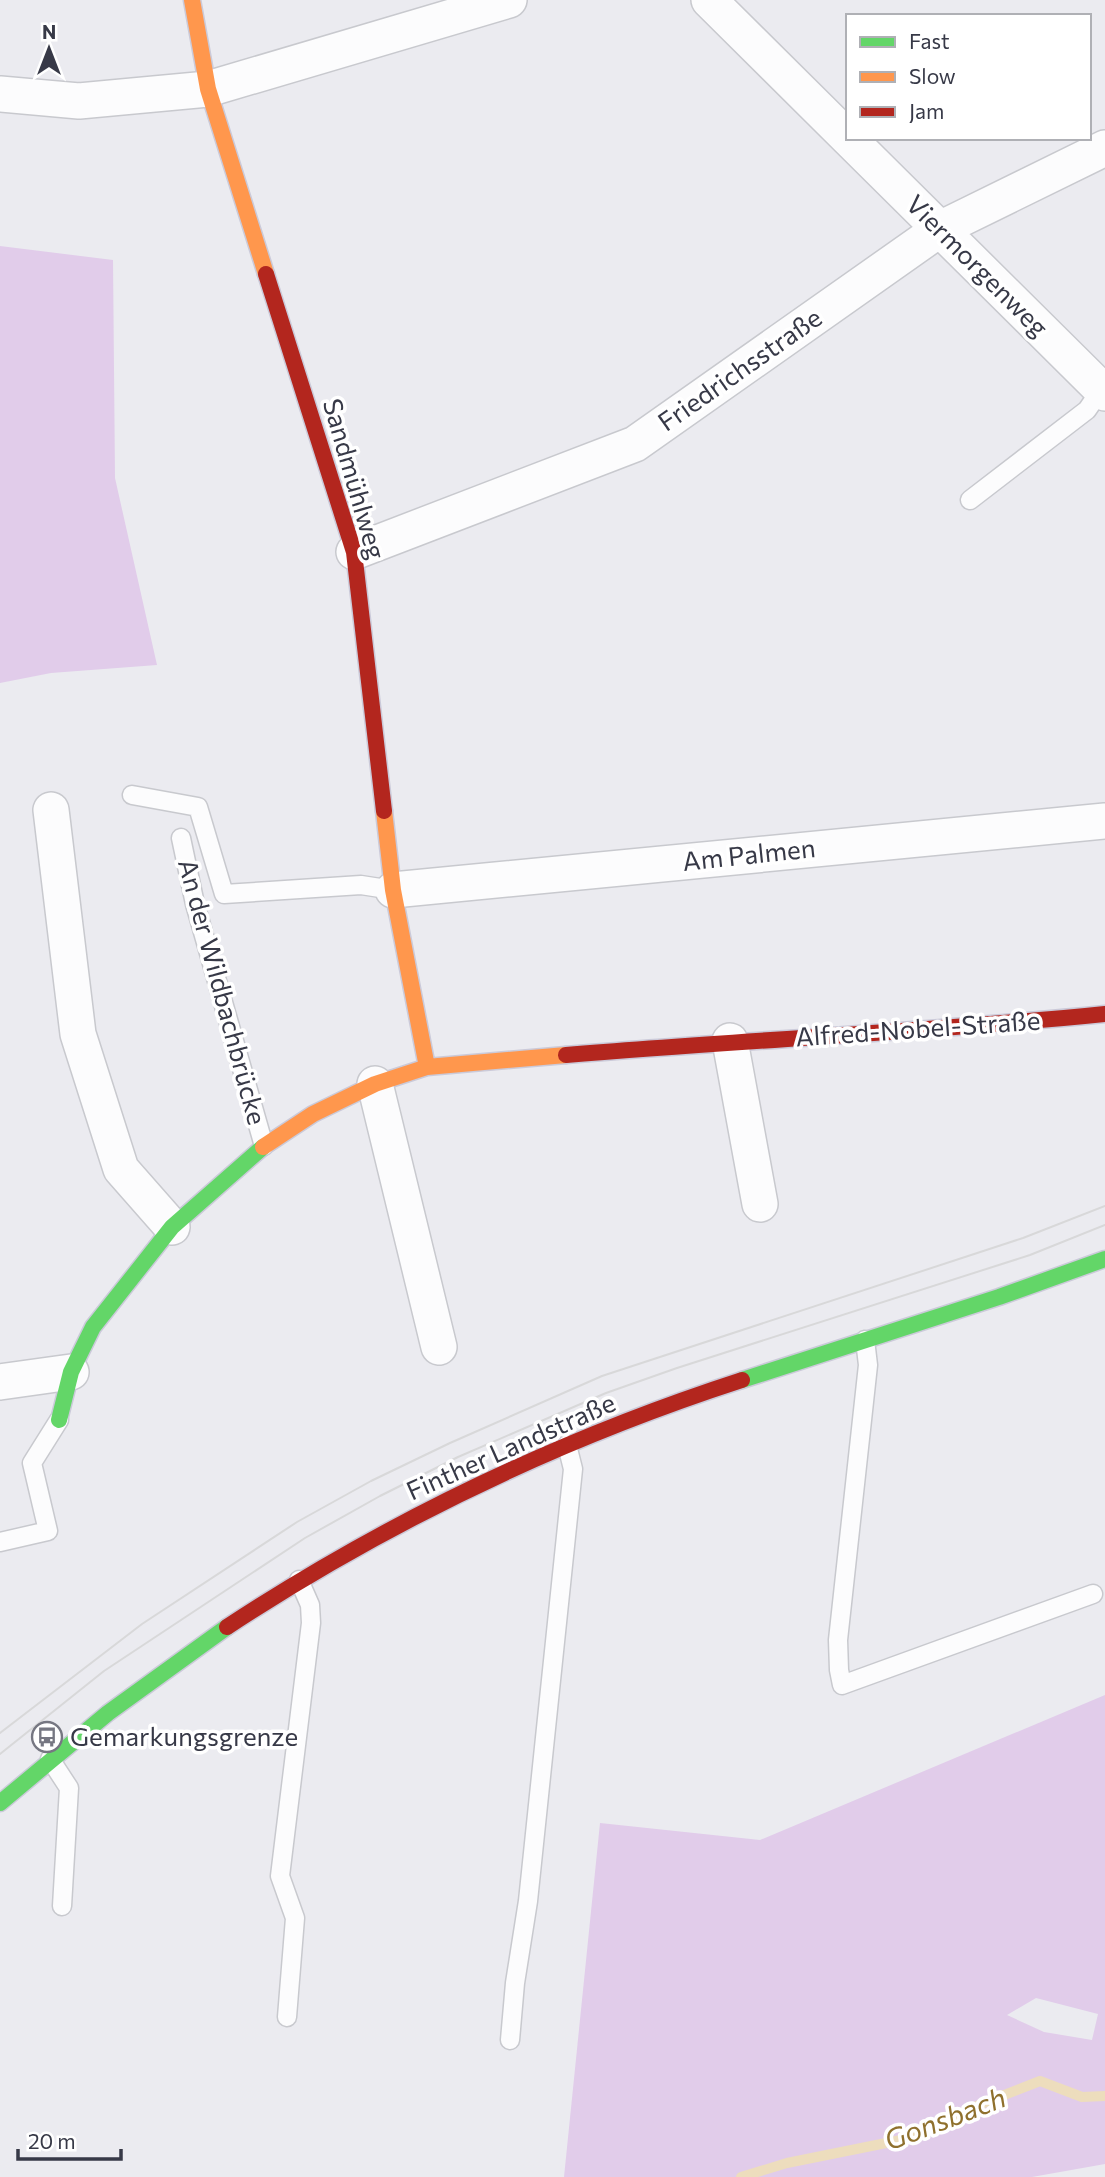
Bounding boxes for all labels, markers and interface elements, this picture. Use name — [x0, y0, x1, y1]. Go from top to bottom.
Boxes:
north arrow — [14, 14, 84, 84]
legend — [846, 14, 1091, 140]
text: N — [42, 20, 56, 43]
text: Fast — [909, 28, 950, 53]
text: Slow — [909, 63, 956, 88]
text: Jam — [909, 98, 944, 123]
street label: Viermorgenweg — [901, 188, 1055, 342]
street label: Friedrichsstraße — [651, 301, 827, 437]
street label: Sandmühlweg — [318, 395, 393, 562]
street label: Am Palmen — [681, 831, 817, 876]
street label: An der Wildbachbrücke — [173, 855, 274, 1128]
street label: Alfred-Nobel-Straße — [795, 1003, 1041, 1052]
street label: Finther Landstraße — [401, 1386, 620, 1506]
bus stop icon: Gemarkungsgrenze — [30, 1720, 64, 1754]
place label: Gemarkungsgrenze — [70, 1720, 298, 1751]
water label: Gonsbach — [879, 2079, 1010, 2157]
scale bar — [18, 2118, 121, 2162]
text: 20 m — [28, 2128, 76, 2153]

